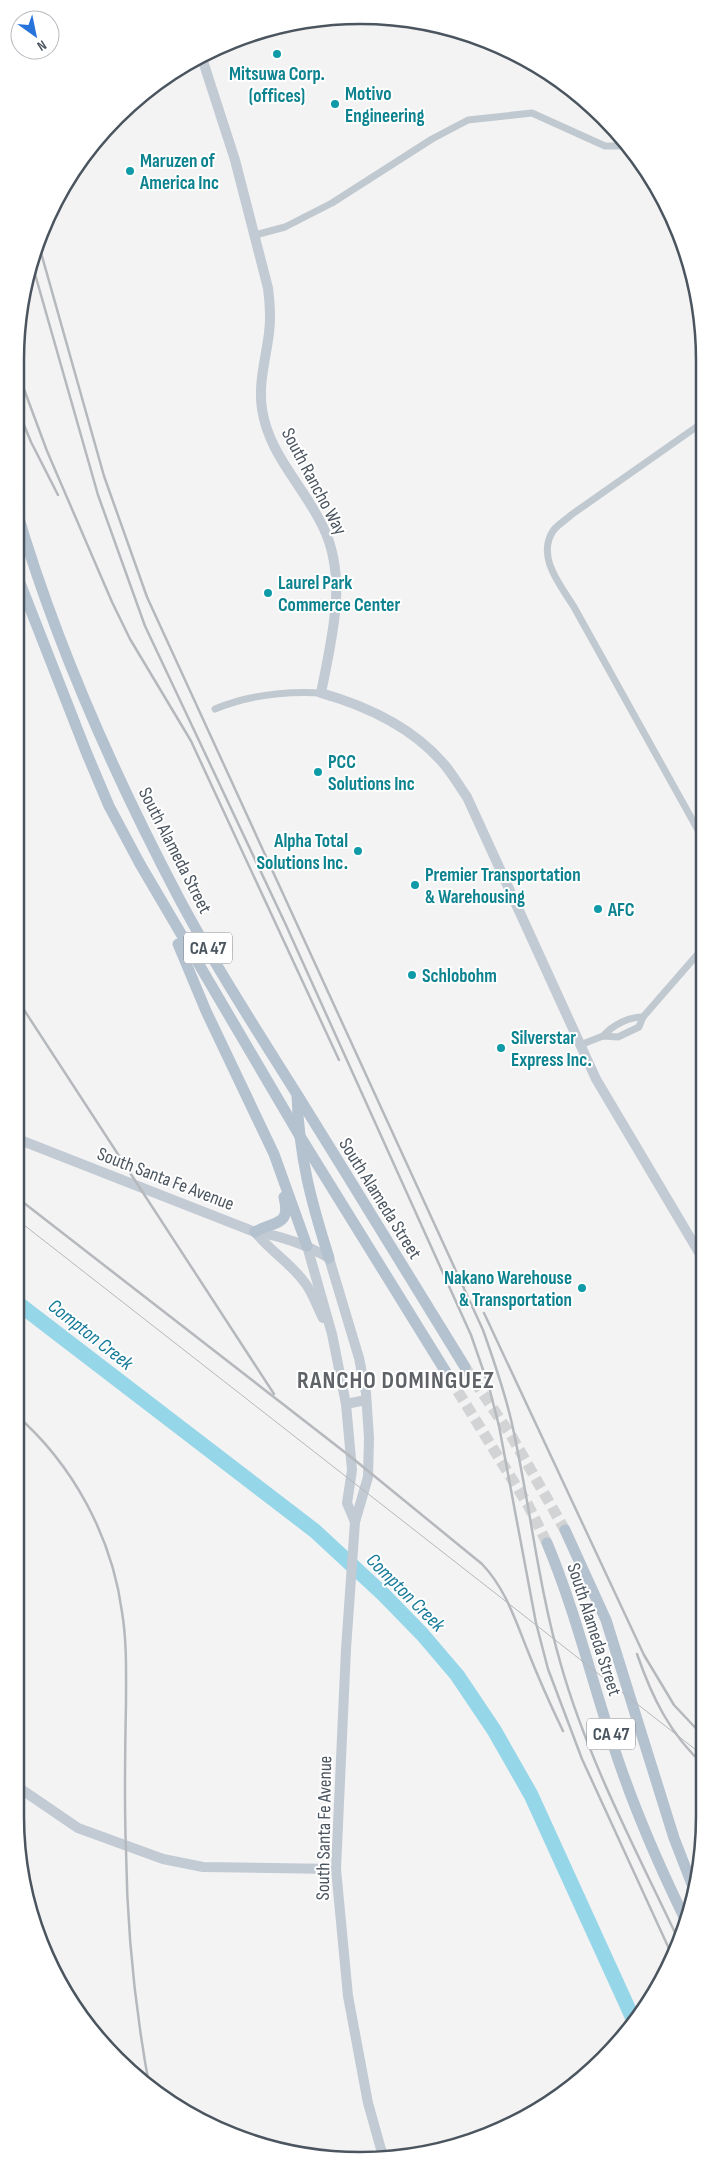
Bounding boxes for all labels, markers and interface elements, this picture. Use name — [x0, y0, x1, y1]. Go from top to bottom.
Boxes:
north arrow — [10, 10, 60, 60]
text: N — [34, 36, 50, 55]
marker: Mitsuwa Corp. (offices) — [271, 48, 283, 60]
place label: Mitsuwa Corp. (offices) — [229, 63, 325, 108]
place label: Motivo Engineering — [345, 83, 424, 128]
marker: Motivo Engineering — [329, 98, 341, 110]
place label: Maruzen of America Inc — [139, 150, 219, 195]
marker: Maruzen of America Inc — [124, 165, 136, 177]
street label: South Rancho Way — [276, 424, 352, 540]
place label: Laurel Park Commerce Center — [278, 572, 400, 617]
marker: Laurel Park Commerce Center — [262, 587, 274, 599]
place label: PCC Solutions Inc — [328, 751, 415, 796]
marker: PCC Solutions Inc — [312, 766, 324, 778]
street label: South Alameda Street — [133, 784, 216, 918]
place label: Alpha Total Solutions Inc. — [257, 830, 348, 875]
marker: Alpha Total Solutions Inc. — [352, 845, 364, 857]
place label: Premier Transportation & Warehousing — [425, 864, 581, 909]
marker: Premier Transportation & Warehousing — [409, 879, 421, 891]
place label: AFC — [607, 899, 635, 922]
marker: AFC — [592, 903, 604, 915]
road number: CA 47 — [184, 932, 232, 964]
place label: Schlobohm — [422, 965, 497, 988]
marker: Schlobohm — [406, 969, 418, 981]
place label: Silverstar Express Inc. — [511, 1027, 592, 1072]
marker: Silverstar Express Inc. — [495, 1042, 507, 1054]
street label: South Alameda Street — [333, 1134, 426, 1264]
street label: South Santa Fe Avenue — [94, 1143, 237, 1216]
place label: Nakano Warehouse & Transportation — [444, 1267, 572, 1312]
marker: Nakano Warehouse & Transportation — [576, 1282, 588, 1294]
water label: Compton Creek — [43, 1294, 138, 1376]
district label: RANCHO DOMINGUEZ — [297, 1366, 495, 1395]
water label: Compton Creek — [361, 1548, 450, 1637]
street label: South Alameda Street — [561, 1560, 626, 1699]
road number: CA 47 — [587, 1718, 635, 1750]
street label: South Santa Fe Avenue — [312, 1755, 337, 1901]

